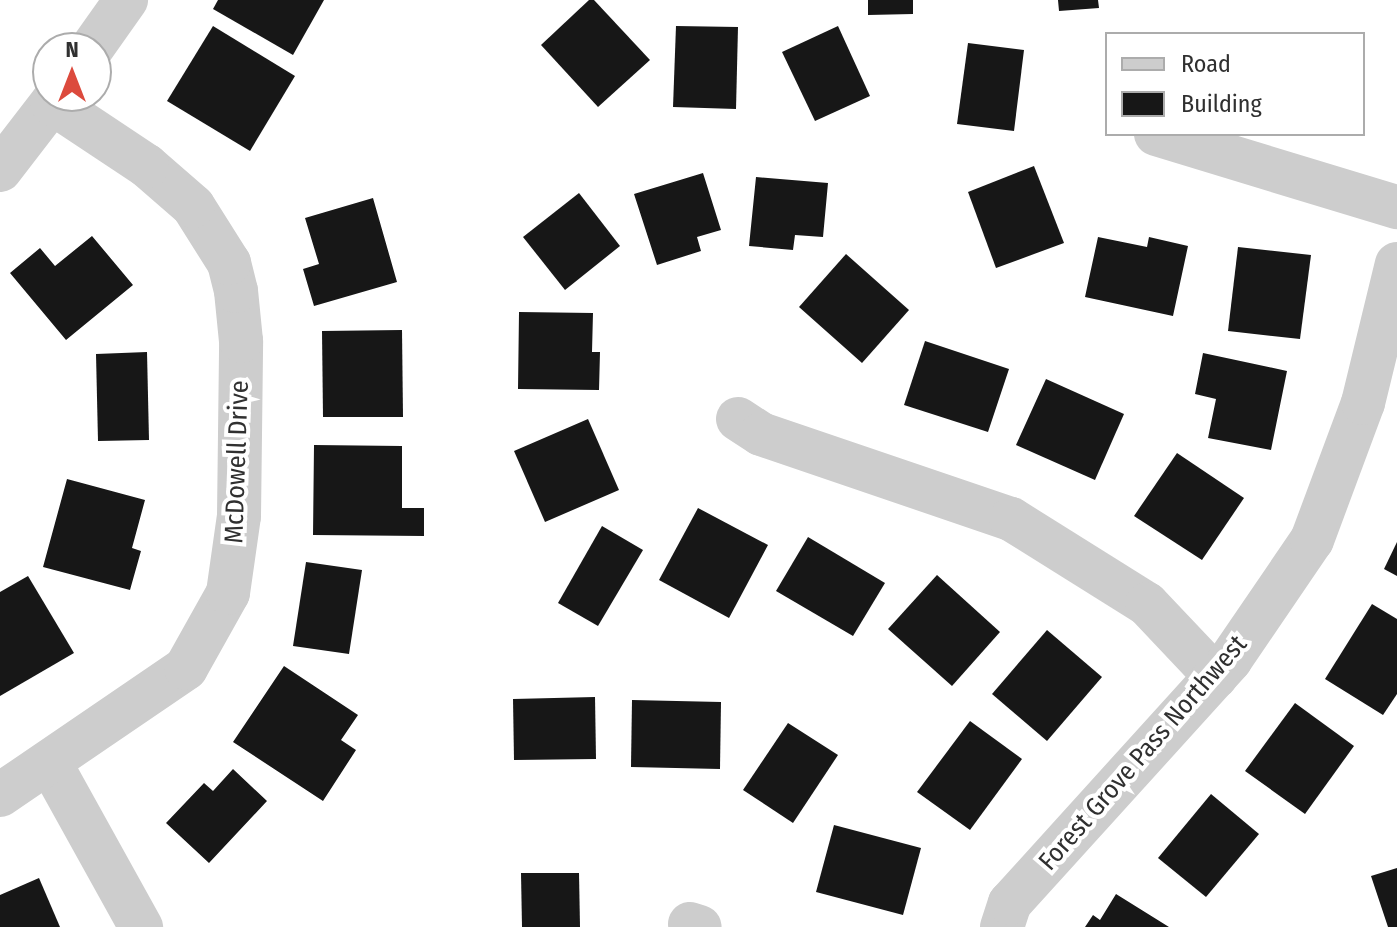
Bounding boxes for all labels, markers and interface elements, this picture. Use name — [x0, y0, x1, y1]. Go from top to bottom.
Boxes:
north arrow — [32, 32, 112, 112]
legend — [1105, 32, 1365, 136]
text: N — [65, 36, 79, 63]
text: Road — [1181, 50, 1231, 78]
text: Building — [1181, 90, 1262, 118]
street label: McDowell Drive — [219, 380, 255, 544]
street label: Forest Grove Pass Northwest — [1032, 629, 1254, 877]

